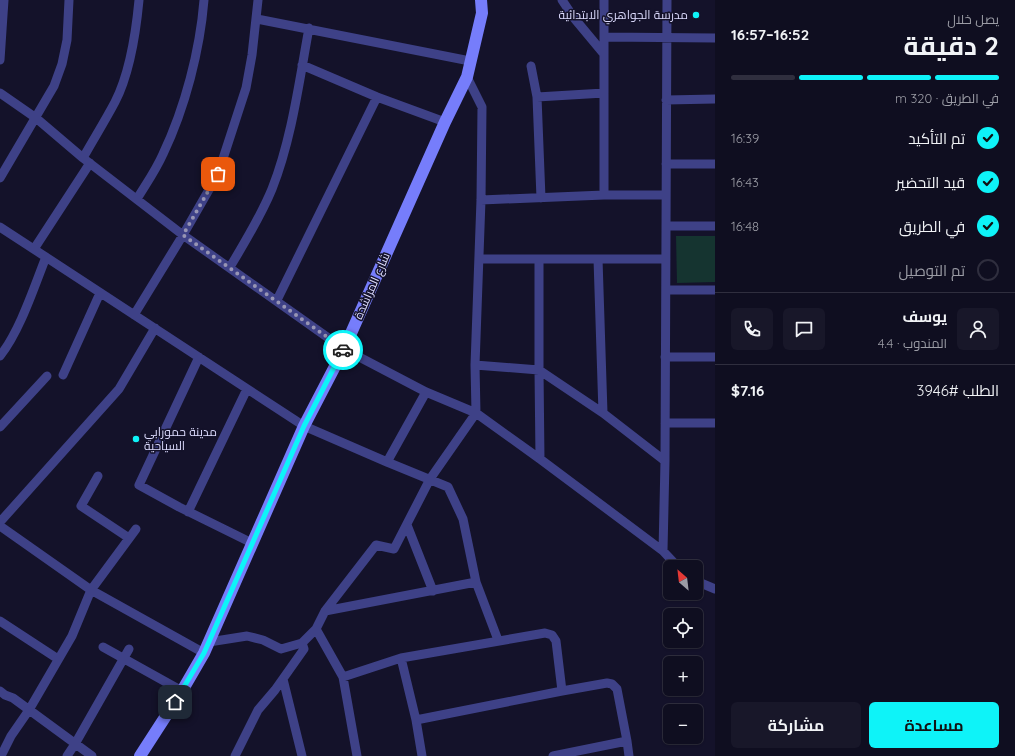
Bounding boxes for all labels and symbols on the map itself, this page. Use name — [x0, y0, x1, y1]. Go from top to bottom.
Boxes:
place label: مدرسة الجواهري الابتدائية — [558, 7, 688, 25]
marker: مدرسة الجواهري الابتدائية — [691, 10, 701, 20]
pin — [201, 157, 235, 191]
street label: شارع المراشدة — [350, 250, 394, 322]
courier — [323, 330, 363, 370]
place label: مدينة حمورابي السياحية — [144, 424, 217, 453]
marker: مدينة حمورابي السياحية — [131, 434, 141, 444]
north arrow — [663, 560, 703, 600]
pin — [158, 685, 192, 719]

